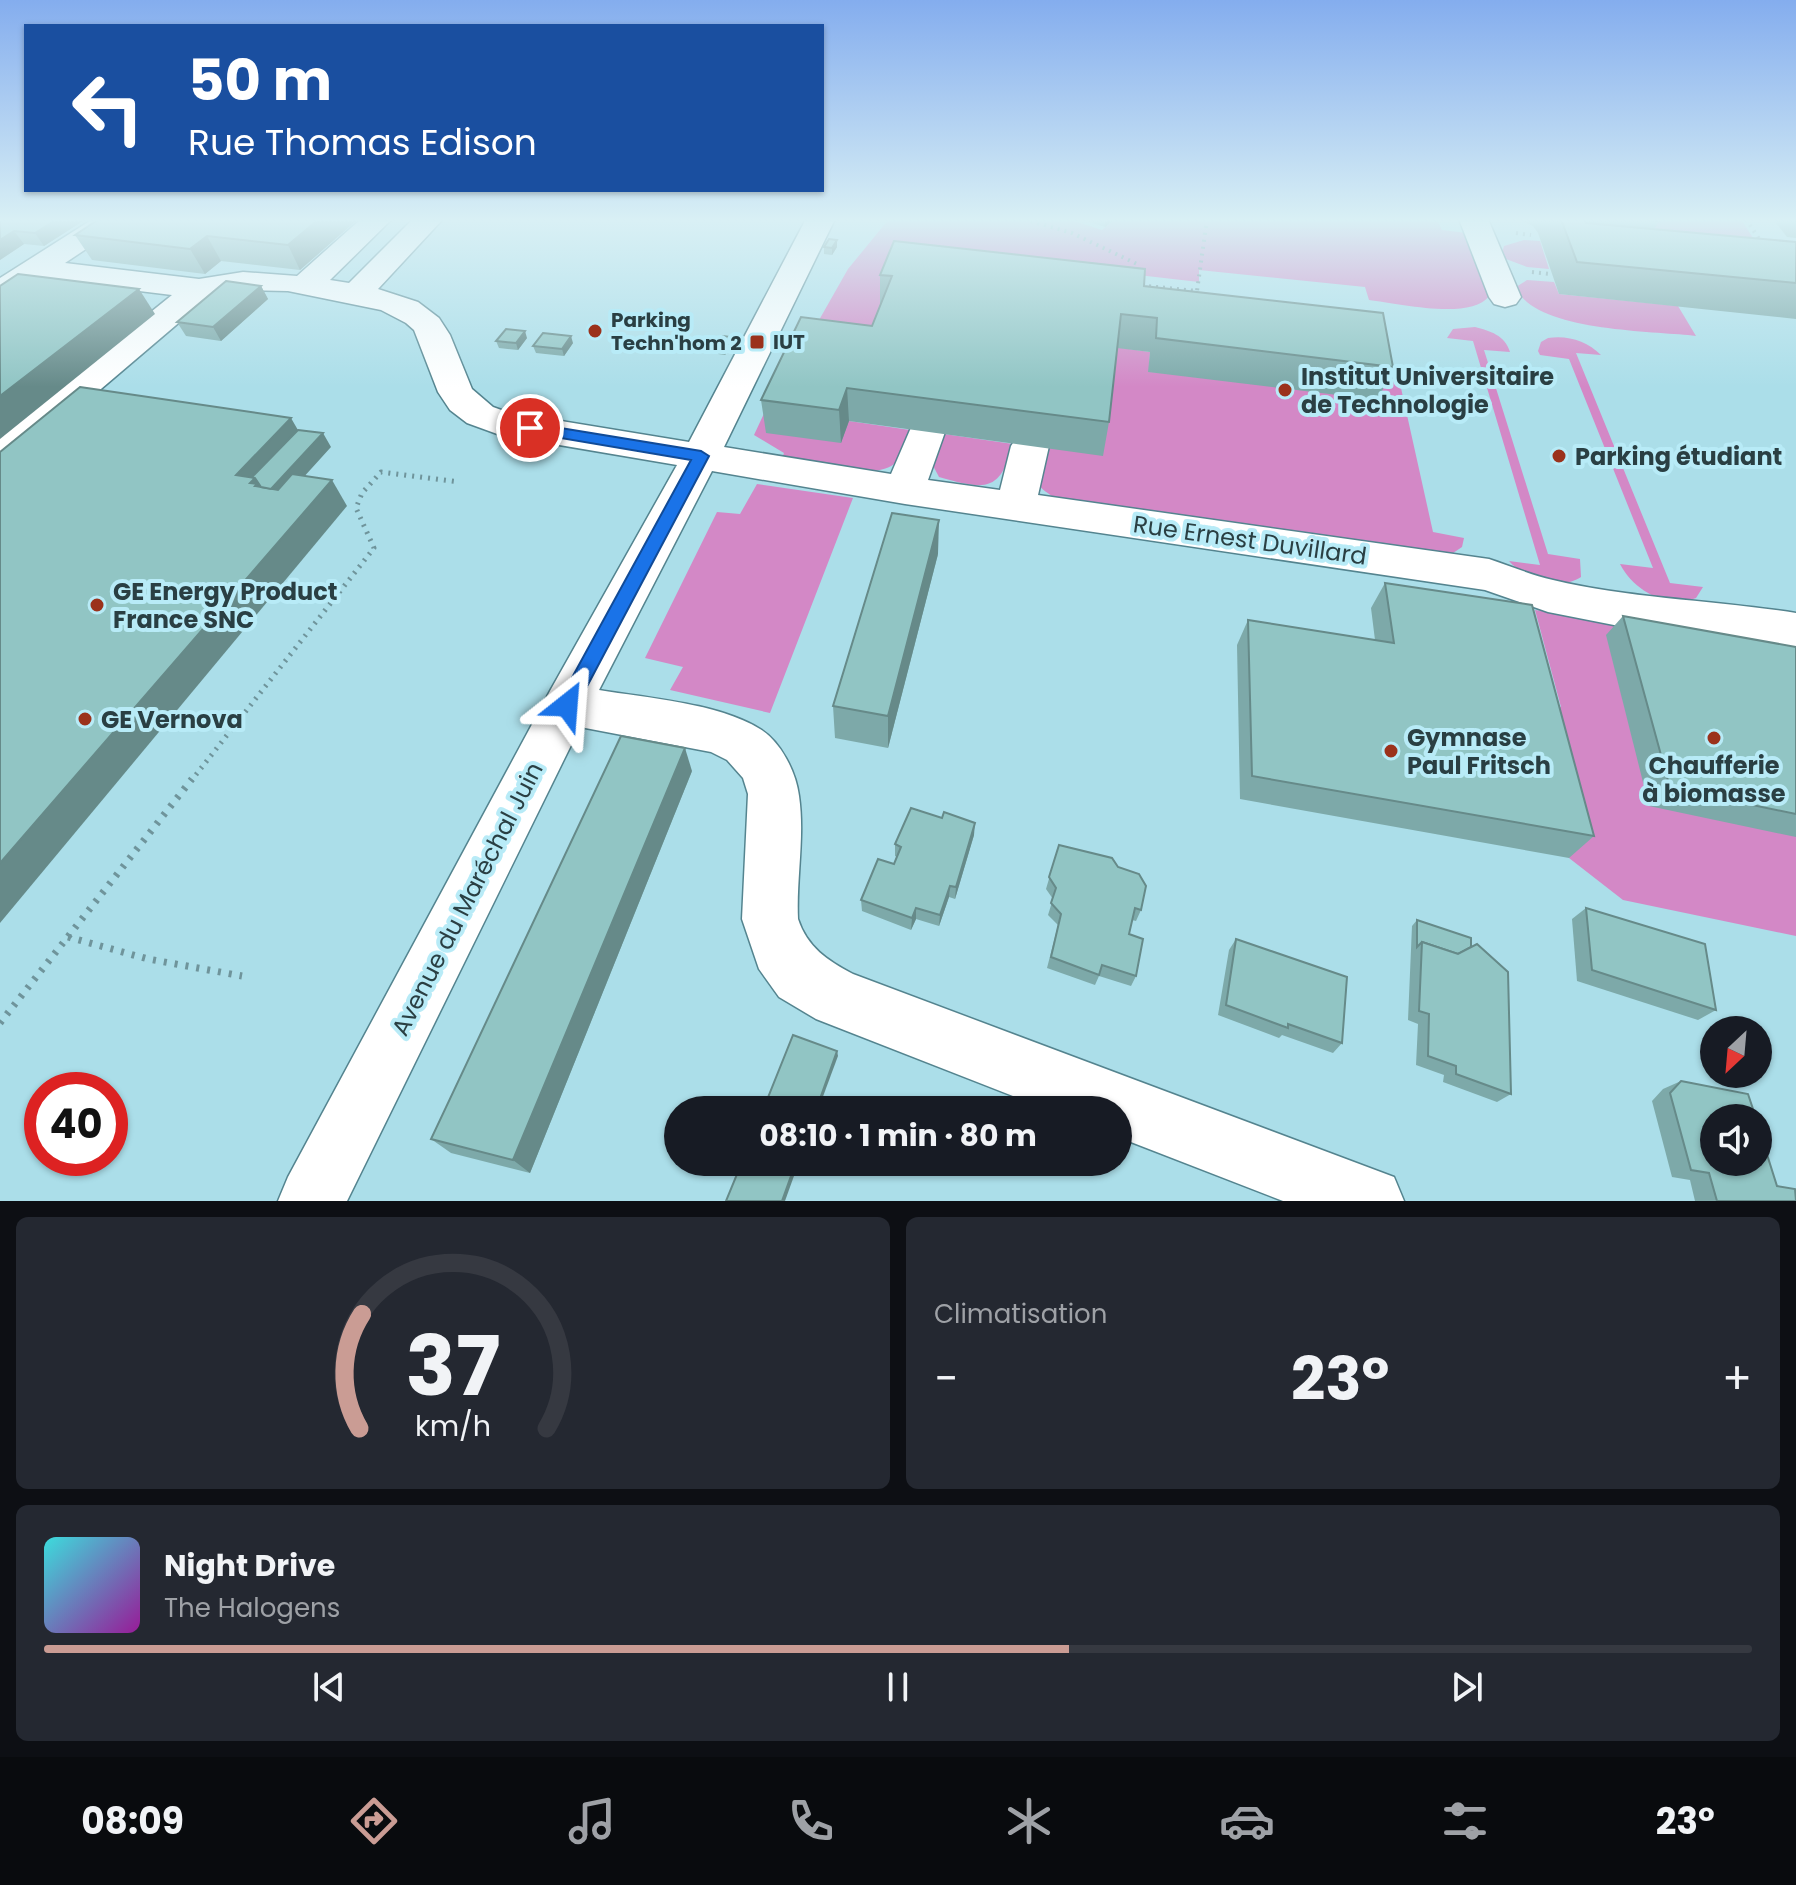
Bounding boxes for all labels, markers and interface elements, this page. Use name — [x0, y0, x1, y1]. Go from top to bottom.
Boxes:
text: 50 m — [188, 41, 332, 120]
icon: left — [56, 56, 160, 160]
text: Rue Thomas Edison — [188, 117, 537, 168]
place label: Parking Techn'hom 2 — [611, 306, 742, 357]
marker: Parking Techn'hom 2 — [586, 322, 604, 340]
place label: IUT — [773, 328, 805, 356]
marker: IUT — [748, 333, 766, 351]
place label: Institut Universitaire de Technologie — [1301, 360, 1554, 421]
marker: Institut Universitaire de Technologie — [1276, 381, 1294, 399]
pin — [496, 394, 564, 462]
icon: arrive — [508, 406, 552, 450]
place label: Parking étudiant — [1575, 440, 1782, 473]
marker: Parking étudiant — [1550, 447, 1568, 465]
street label: Rue Ernest Duvillard — [1131, 507, 1369, 573]
place label: GE Energy Product France SNC — [113, 575, 337, 636]
marker: GE Energy Product France SNC — [88, 596, 106, 614]
position arrow — [525, 663, 609, 747]
place label: GE Vernova — [101, 703, 243, 736]
marker: GE Vernova — [76, 710, 94, 728]
place label: Gymnase Paul Fritsch — [1407, 721, 1551, 782]
marker: Chaufferie à biomasse — [1705, 729, 1723, 747]
marker: Gymnase Paul Fritsch — [1382, 742, 1400, 760]
place label: Chaufferie à biomasse — [1642, 749, 1786, 810]
street label: Avenue du Maréchal Juin — [384, 756, 550, 1042]
north arrow — [1700, 1016, 1772, 1088]
map controls — [1700, 1016, 1772, 1176]
speed limit sign: 40 — [24, 1072, 128, 1176]
button: sound — [1700, 1104, 1772, 1176]
text: 08:10 · 1 min · 80 m — [759, 1114, 1037, 1157]
text: Climatisation — [934, 1296, 1107, 1332]
text: 37 — [406, 1308, 500, 1424]
text: 23° — [1291, 1337, 1389, 1421]
text: − — [934, 1348, 958, 1409]
text: + — [1722, 1348, 1752, 1409]
text: km/h — [415, 1406, 491, 1446]
text: Night Drive — [164, 1544, 335, 1587]
text: The Halogens — [164, 1590, 340, 1626]
icon: previous — [307, 1665, 351, 1709]
icon: pause — [876, 1665, 920, 1709]
icon: next — [1445, 1665, 1489, 1709]
icon: directions — [346, 1793, 402, 1849]
icon: music — [564, 1793, 620, 1849]
icon: phone — [783, 1793, 839, 1849]
icon: climate — [1001, 1793, 1057, 1849]
icon: car — [1219, 1793, 1275, 1849]
icon: filters — [1437, 1793, 1493, 1849]
text: 08:09 — [81, 1796, 184, 1847]
text: 23° — [1656, 1796, 1715, 1847]

